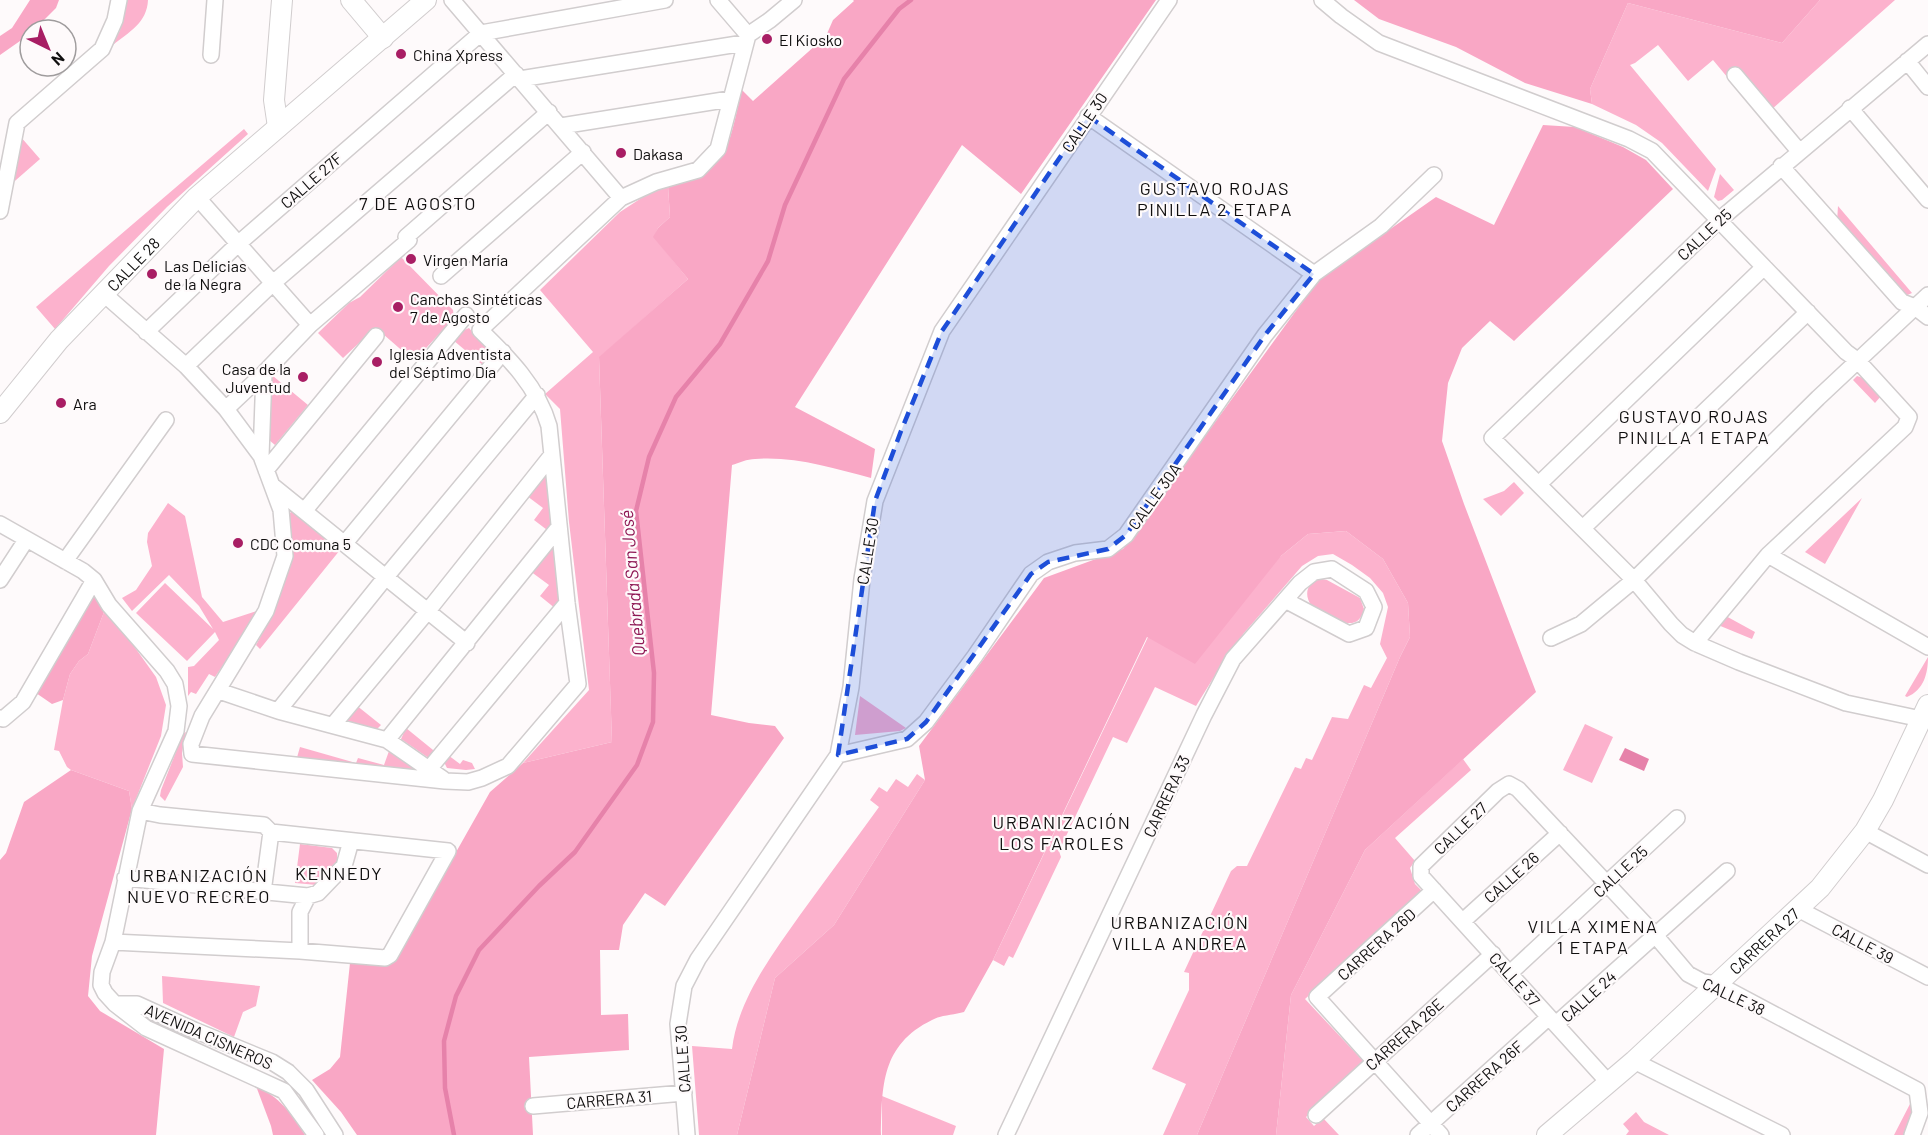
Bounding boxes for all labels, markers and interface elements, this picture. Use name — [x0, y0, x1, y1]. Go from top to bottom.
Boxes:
north arrow — [18, 18, 78, 78]
place label: El Kiosko — [779, 30, 842, 49]
marker: El Kiosko — [760, 32, 774, 46]
place label: China Xpress — [413, 45, 503, 64]
marker: China Xpress — [394, 47, 408, 61]
text: N — [48, 49, 69, 70]
street label: CALLE 30 — [1057, 89, 1111, 155]
place label: Dakasa — [633, 144, 683, 163]
marker: Dakasa — [614, 146, 628, 160]
street label: CALLE 27F — [276, 148, 346, 212]
district label: GUSTAVO ROJAS PINILLA 2 ETAPA — [1137, 177, 1293, 220]
district label: 7 DE AGOSTO — [359, 192, 477, 214]
street label: CALLE 25 — [1673, 204, 1735, 264]
street label: CALLE 28 — [102, 233, 163, 294]
place label: Virgen María — [423, 250, 508, 269]
marker: Virgen María — [404, 252, 418, 266]
place label: Las Delicias de la Negra — [164, 256, 247, 293]
marker: Las Delicias de la Negra — [145, 267, 159, 281]
place label: Canchas Sintéticas 7 de Agosto — [410, 289, 542, 326]
marker: Canchas Sintéticas 7 de Agosto — [391, 300, 405, 314]
place label: Iglesia Adventista del Séptimo Día — [389, 344, 511, 381]
marker: Iglesia Adventista del Séptimo Día — [370, 355, 384, 369]
place label: Casa de la Juventud — [222, 359, 291, 396]
marker: Casa de la Juventud — [296, 370, 310, 384]
place label: Ara — [73, 394, 97, 413]
marker: Ara — [54, 396, 68, 410]
district label: GUSTAVO ROJAS PINILLA 1 ETAPA — [1618, 405, 1770, 448]
street label: CALLE 30A — [1124, 459, 1185, 533]
water label: Quebrada San José — [615, 509, 649, 657]
street label: CALLE 30 — [852, 516, 882, 586]
place label: CDC Comuna 5 — [250, 534, 351, 553]
marker: CDC Comuna 5 — [231, 536, 245, 550]
street label: CARRERA 33 — [1139, 752, 1193, 840]
street label: CALLE 27 — [1429, 798, 1491, 858]
district label: URBANIZACIÓN LOS FAROLES — [993, 811, 1131, 854]
street label: CALLE 25 — [1589, 841, 1651, 901]
street label: CALLE 26 — [1480, 847, 1542, 907]
district label: KENNEDY — [295, 862, 383, 884]
district label: URBANIZACIÓN NUEVO RECREO — [127, 864, 271, 907]
street label: CARRERA 27 — [1725, 903, 1803, 978]
street label: CARRERA 26D — [1333, 904, 1419, 984]
district label: URBANIZACIÓN VILLA ANDREA — [1111, 911, 1249, 954]
district label: VILLA XIMENA 1 ETAPA — [1527, 915, 1659, 958]
street label: CALLE 39 — [1829, 919, 1897, 967]
street label: CALLE 37 — [1486, 948, 1545, 1010]
street label: CALLE 24 — [1556, 966, 1620, 1026]
street label: CALLE 38 — [1700, 973, 1768, 1019]
street label: CARRERA 26E — [1361, 994, 1447, 1074]
street label: AVENIDA CISNEROS — [142, 999, 276, 1073]
street label: CALLE 30 — [670, 1025, 694, 1093]
street label: CARRERA 26F — [1441, 1036, 1527, 1116]
street label: CARRERA 31 — [565, 1086, 653, 1112]

